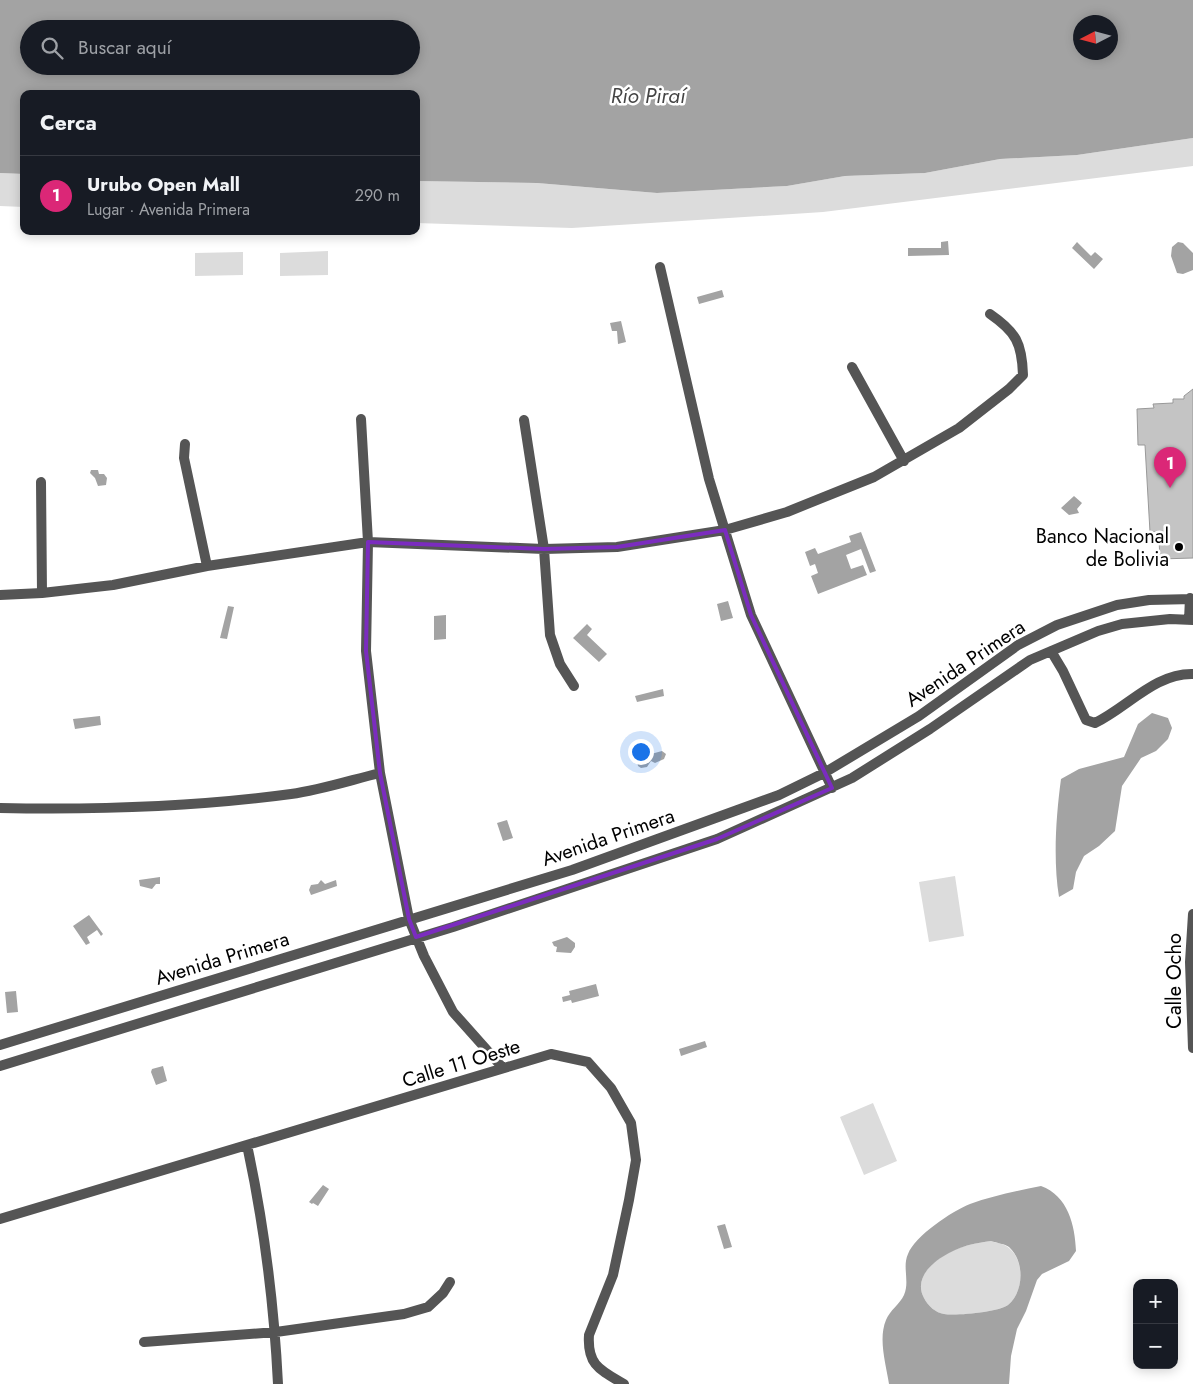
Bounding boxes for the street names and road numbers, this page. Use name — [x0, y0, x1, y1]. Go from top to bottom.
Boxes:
street label: Avenida Primera — [900, 613, 1031, 714]
street label: Avenida Primera — [538, 801, 678, 874]
street label: Avenida Primera — [152, 924, 293, 993]
street label: Calle Ocho — [1160, 933, 1189, 1029]
street label: Calle 11 Oeste — [399, 1032, 524, 1095]

